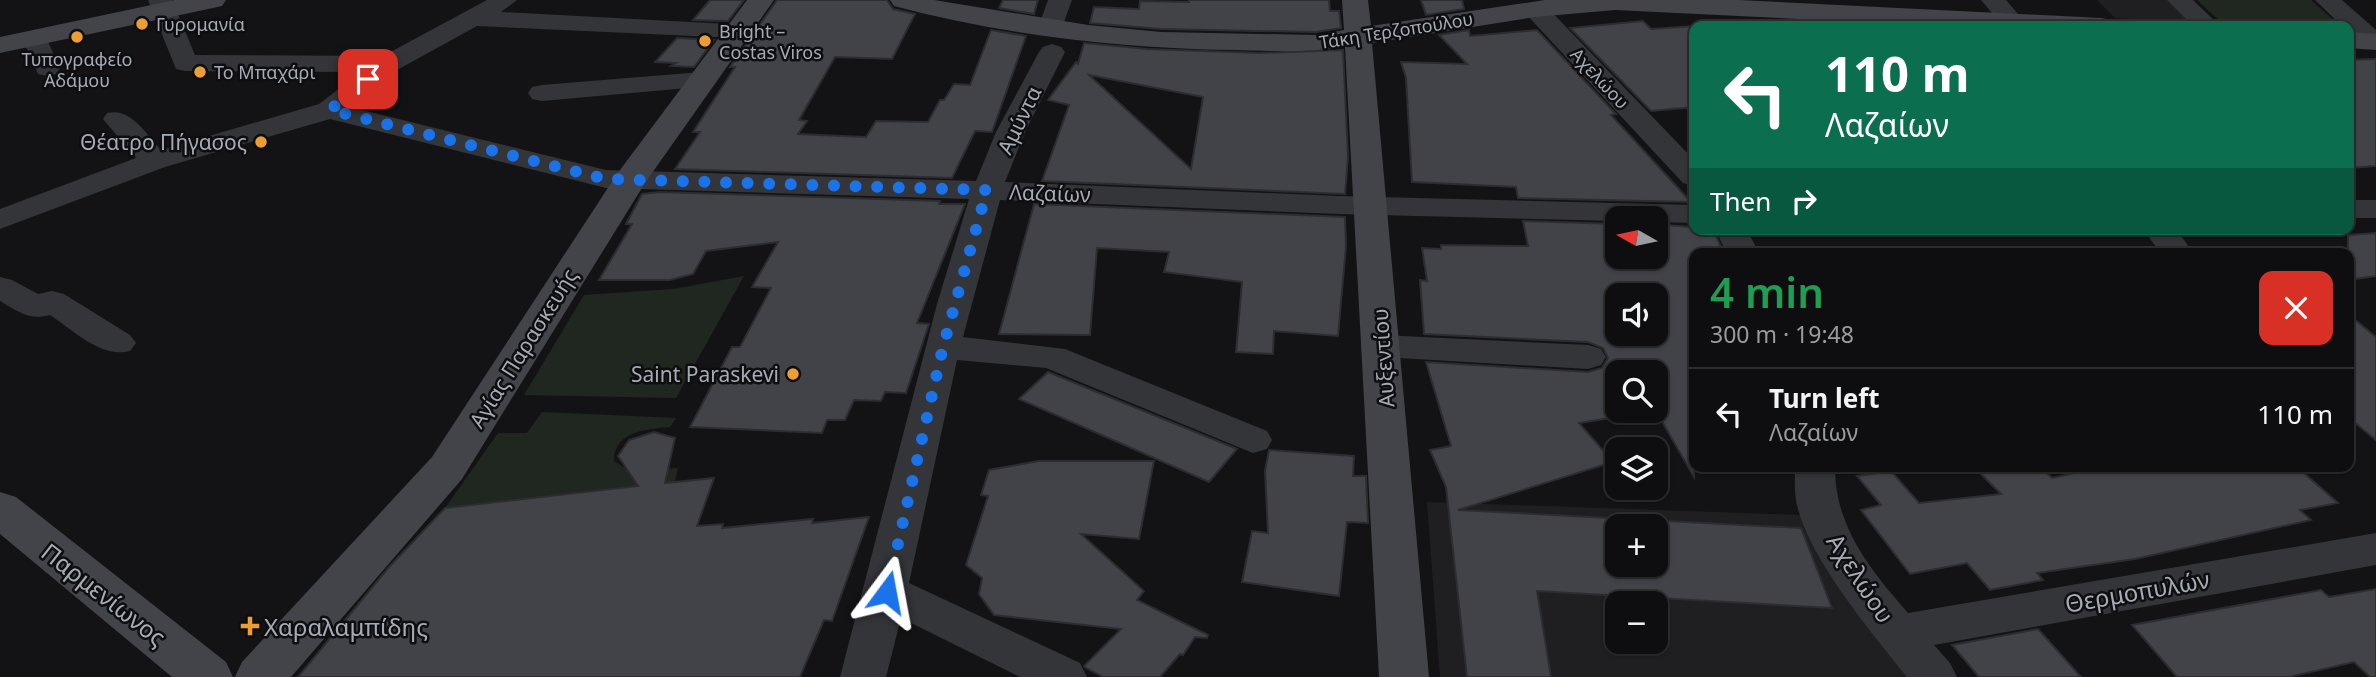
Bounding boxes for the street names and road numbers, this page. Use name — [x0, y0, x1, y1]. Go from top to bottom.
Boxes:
street label: Τάκη Τερζοπούλου — [1317, 6, 1475, 54]
street label: Αχελώου — [1565, 42, 1635, 114]
street label: Αμύντα — [991, 81, 1047, 159]
street label: Λαζαίων — [1009, 178, 1091, 208]
street label: Αγίας Παρασκευής — [463, 263, 583, 433]
street label: Αυξεντίου — [1366, 308, 1400, 408]
street label: Αχελώου — [1820, 527, 1902, 629]
street label: Παρμενίωνος — [35, 535, 173, 653]
street label: Θερμοπυλών — [2062, 562, 2212, 620]

